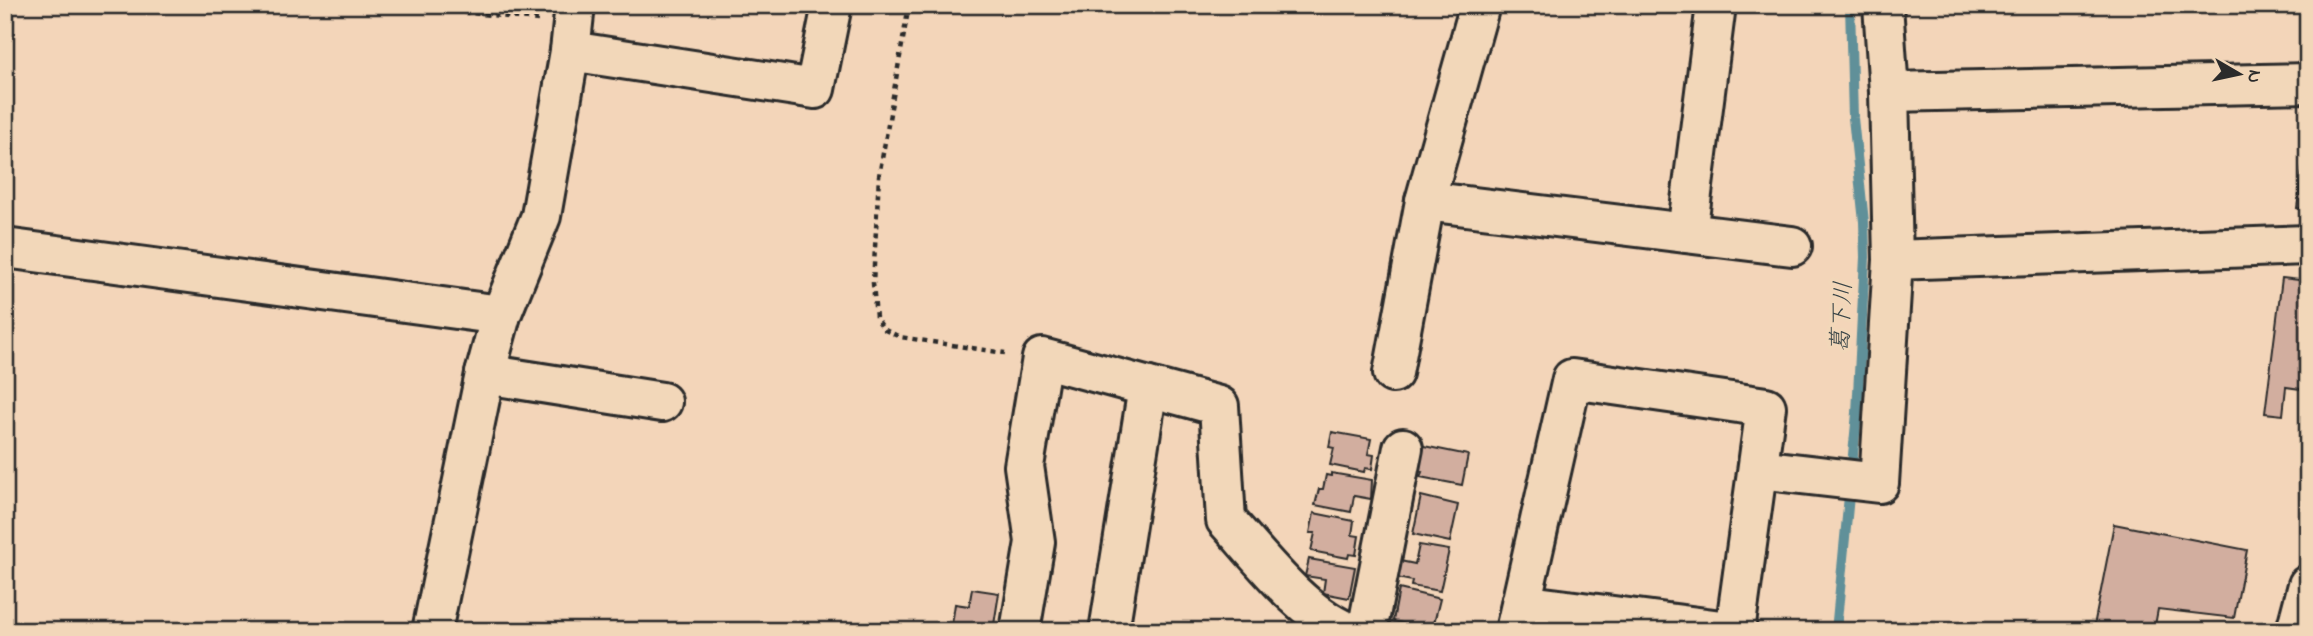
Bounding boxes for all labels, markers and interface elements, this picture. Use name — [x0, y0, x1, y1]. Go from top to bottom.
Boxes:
north arrow — [2204, 38, 2274, 108]
text: N — [2239, 68, 2268, 85]
water label: 葛下川 — [1824, 280, 1863, 354]

